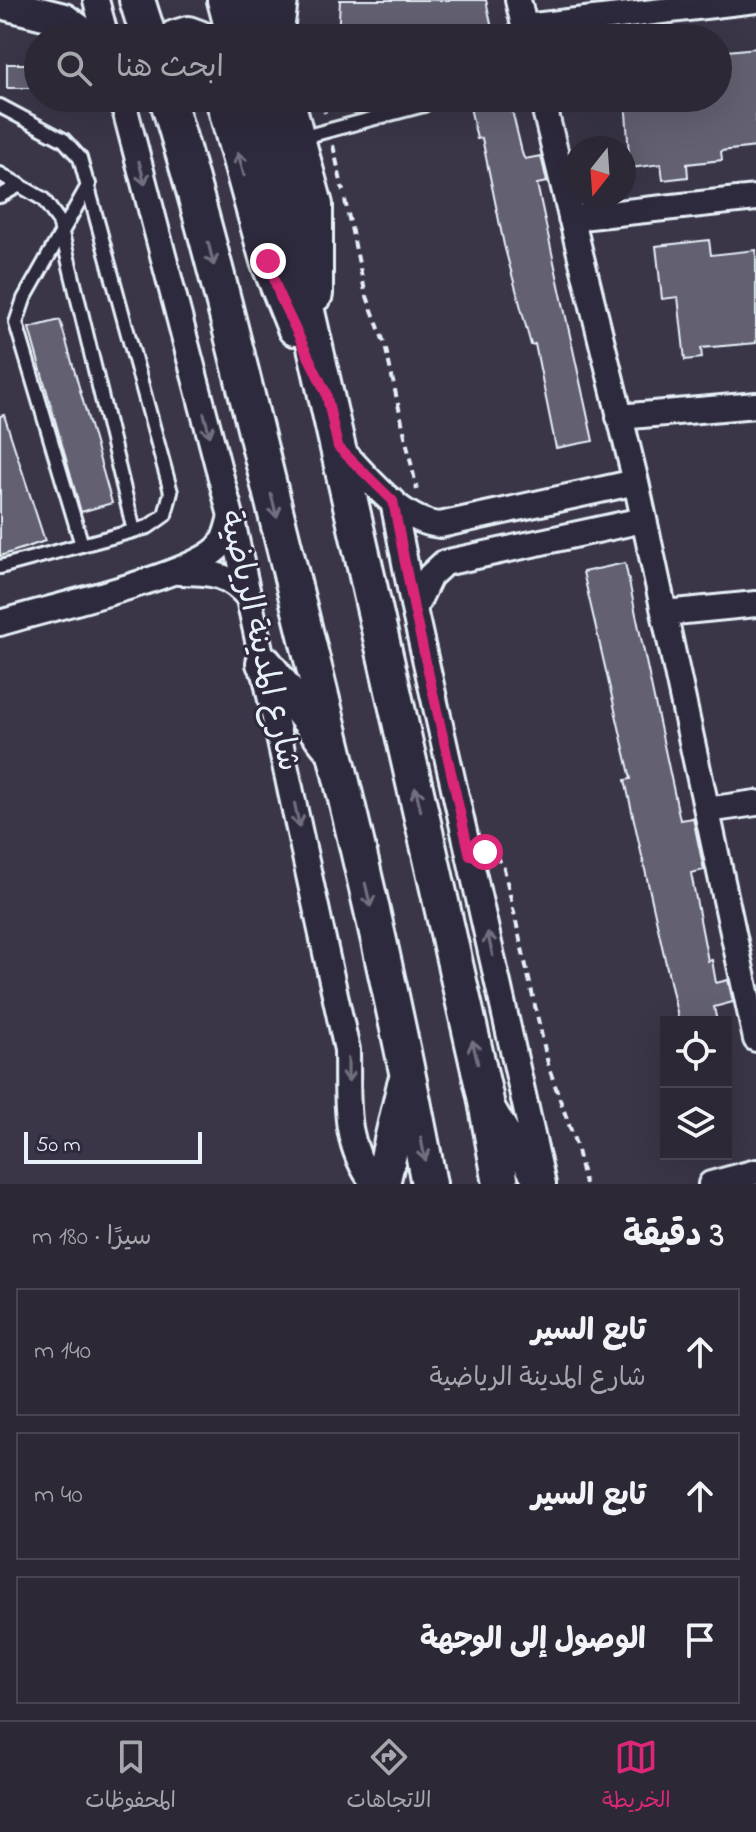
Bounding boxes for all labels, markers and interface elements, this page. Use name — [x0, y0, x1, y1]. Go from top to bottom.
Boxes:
search box — [24, 24, 732, 112]
icon: search — [52, 46, 96, 90]
text: ابحث هنا — [116, 47, 224, 91]
north arrow — [564, 136, 636, 208]
one-way arrow — [233, 151, 248, 177]
one-way arrow — [135, 160, 150, 186]
one-way arrow — [204, 241, 219, 266]
route end — [250, 243, 286, 279]
one-way arrow — [201, 412, 216, 438]
one-way arrow — [267, 493, 282, 519]
street label: شارع المدينة الرياضية — [205, 506, 311, 776]
one-way arrow — [410, 787, 425, 812]
one-way arrow — [290, 802, 305, 827]
route start — [467, 834, 503, 870]
one-way arrow — [361, 882, 376, 907]
one-way arrow — [482, 932, 497, 957]
map controls — [660, 1016, 732, 1160]
button: locate — [660, 1016, 732, 1088]
one-way arrow — [467, 1040, 482, 1066]
one-way arrow — [340, 1056, 355, 1083]
button: layers — [660, 1088, 732, 1160]
scale bar — [24, 1128, 202, 1164]
text: 50 m — [36, 1130, 81, 1162]
one-way arrow — [416, 1136, 431, 1161]
text: 3 دقيقة — [623, 1212, 724, 1262]
text: سيرًا · 180 m — [32, 1219, 152, 1257]
text: تابع السير — [532, 1310, 646, 1354]
icon: ahead — [678, 1330, 722, 1374]
text: 140 m — [34, 1333, 91, 1371]
text: شارع المدينة الرياضية — [429, 1360, 646, 1398]
icon: ahead — [678, 1474, 722, 1518]
text: تابع السير — [532, 1475, 646, 1519]
text: 40 m — [34, 1477, 83, 1515]
icon: arrive — [678, 1618, 722, 1662]
text: الوصول إلى الوجهة — [420, 1619, 646, 1663]
tab: المحفوظات — [85, 1735, 176, 1819]
tab: الاتجاهات — [347, 1735, 431, 1819]
tab: الخريطة — [602, 1735, 671, 1819]

